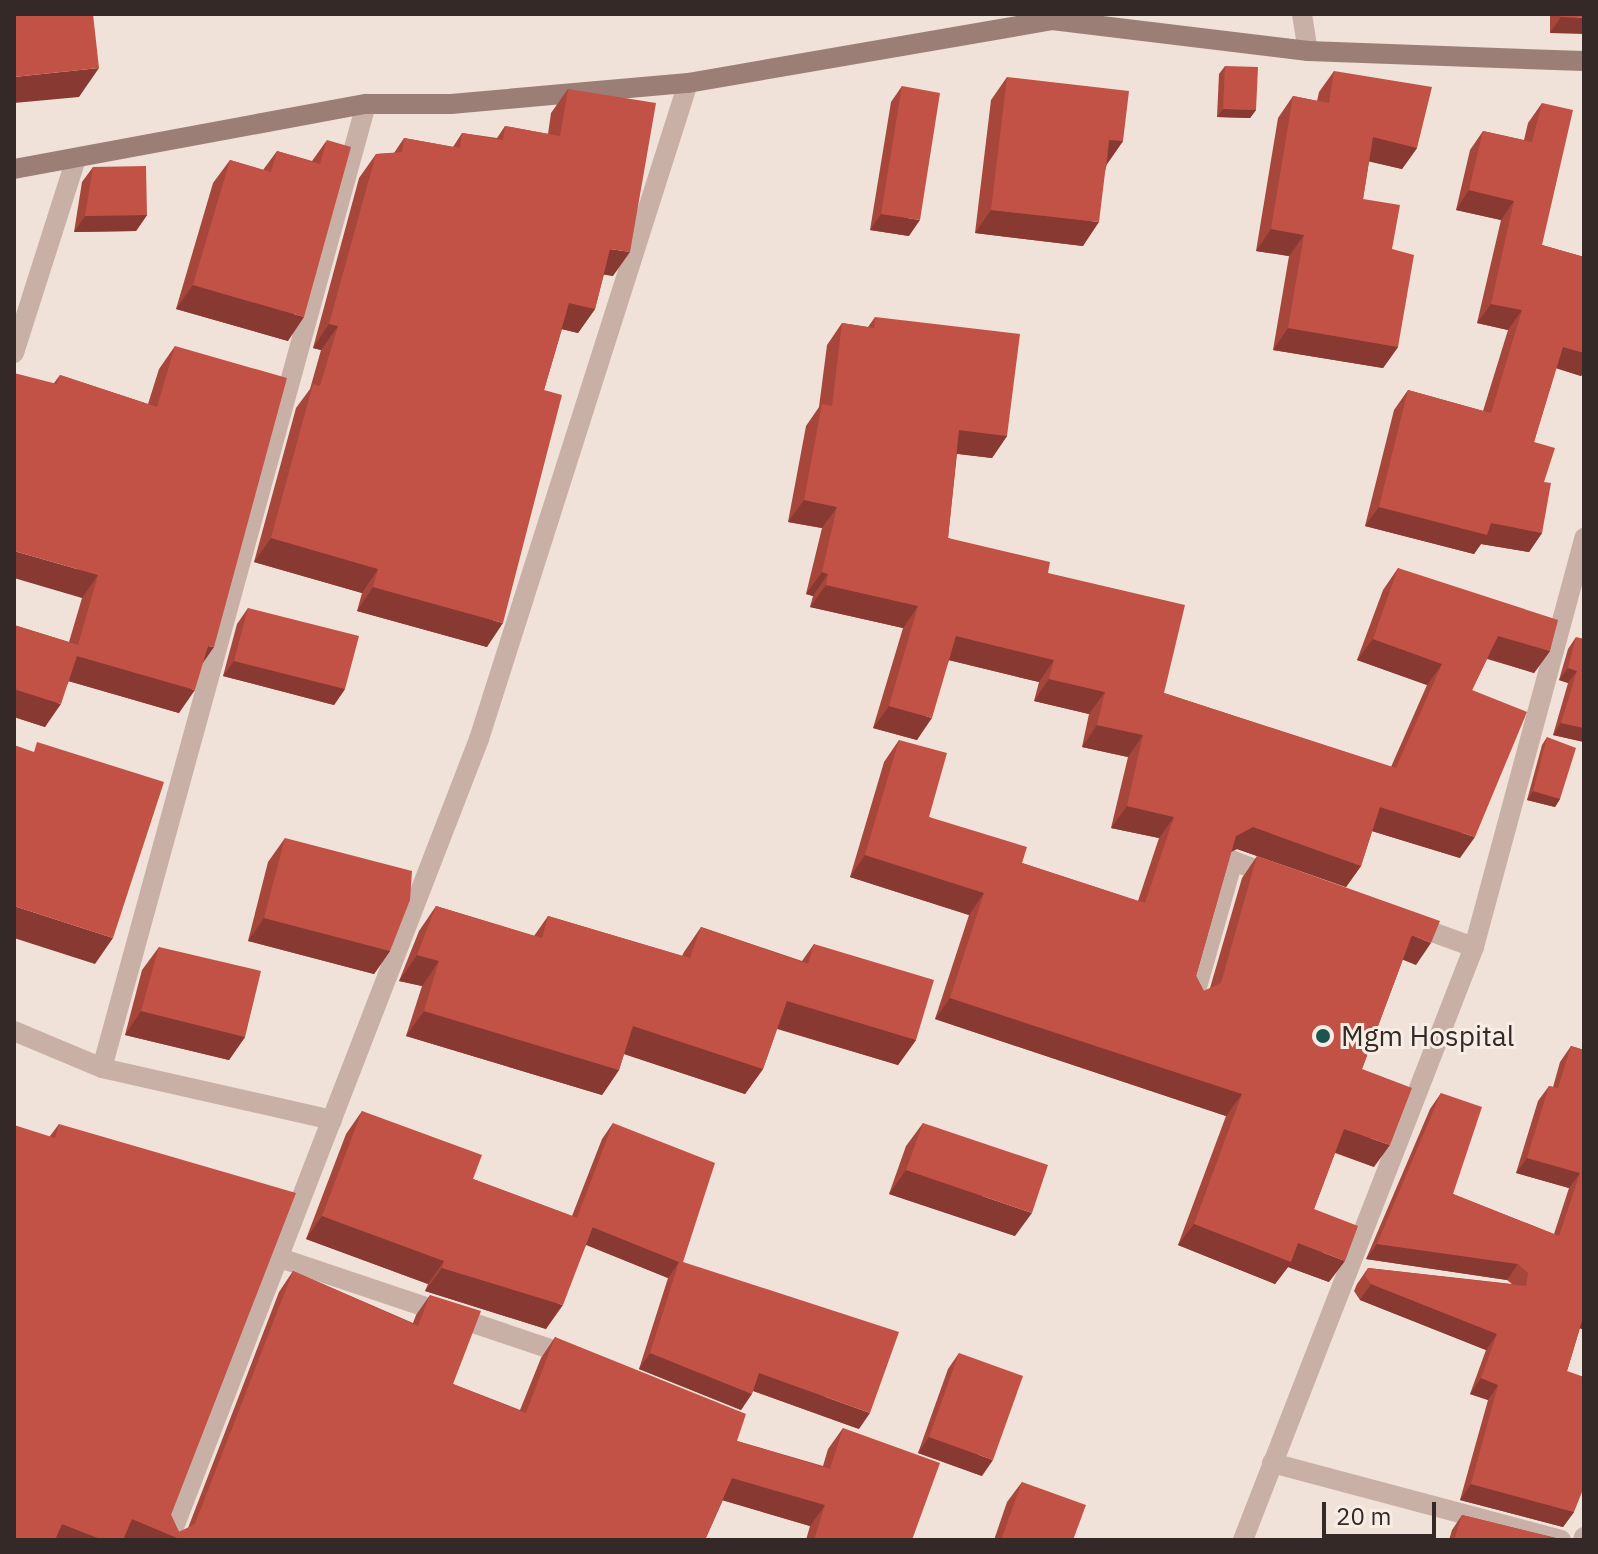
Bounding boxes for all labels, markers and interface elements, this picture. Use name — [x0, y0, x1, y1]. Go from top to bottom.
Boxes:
place label: Mgm Hospital — [1341, 1019, 1514, 1053]
marker: Mgm Hospital — [1312, 1025, 1334, 1047]
scale bar — [1326, 1486, 1440, 1536]
text: 20 m — [1336, 1500, 1391, 1532]

